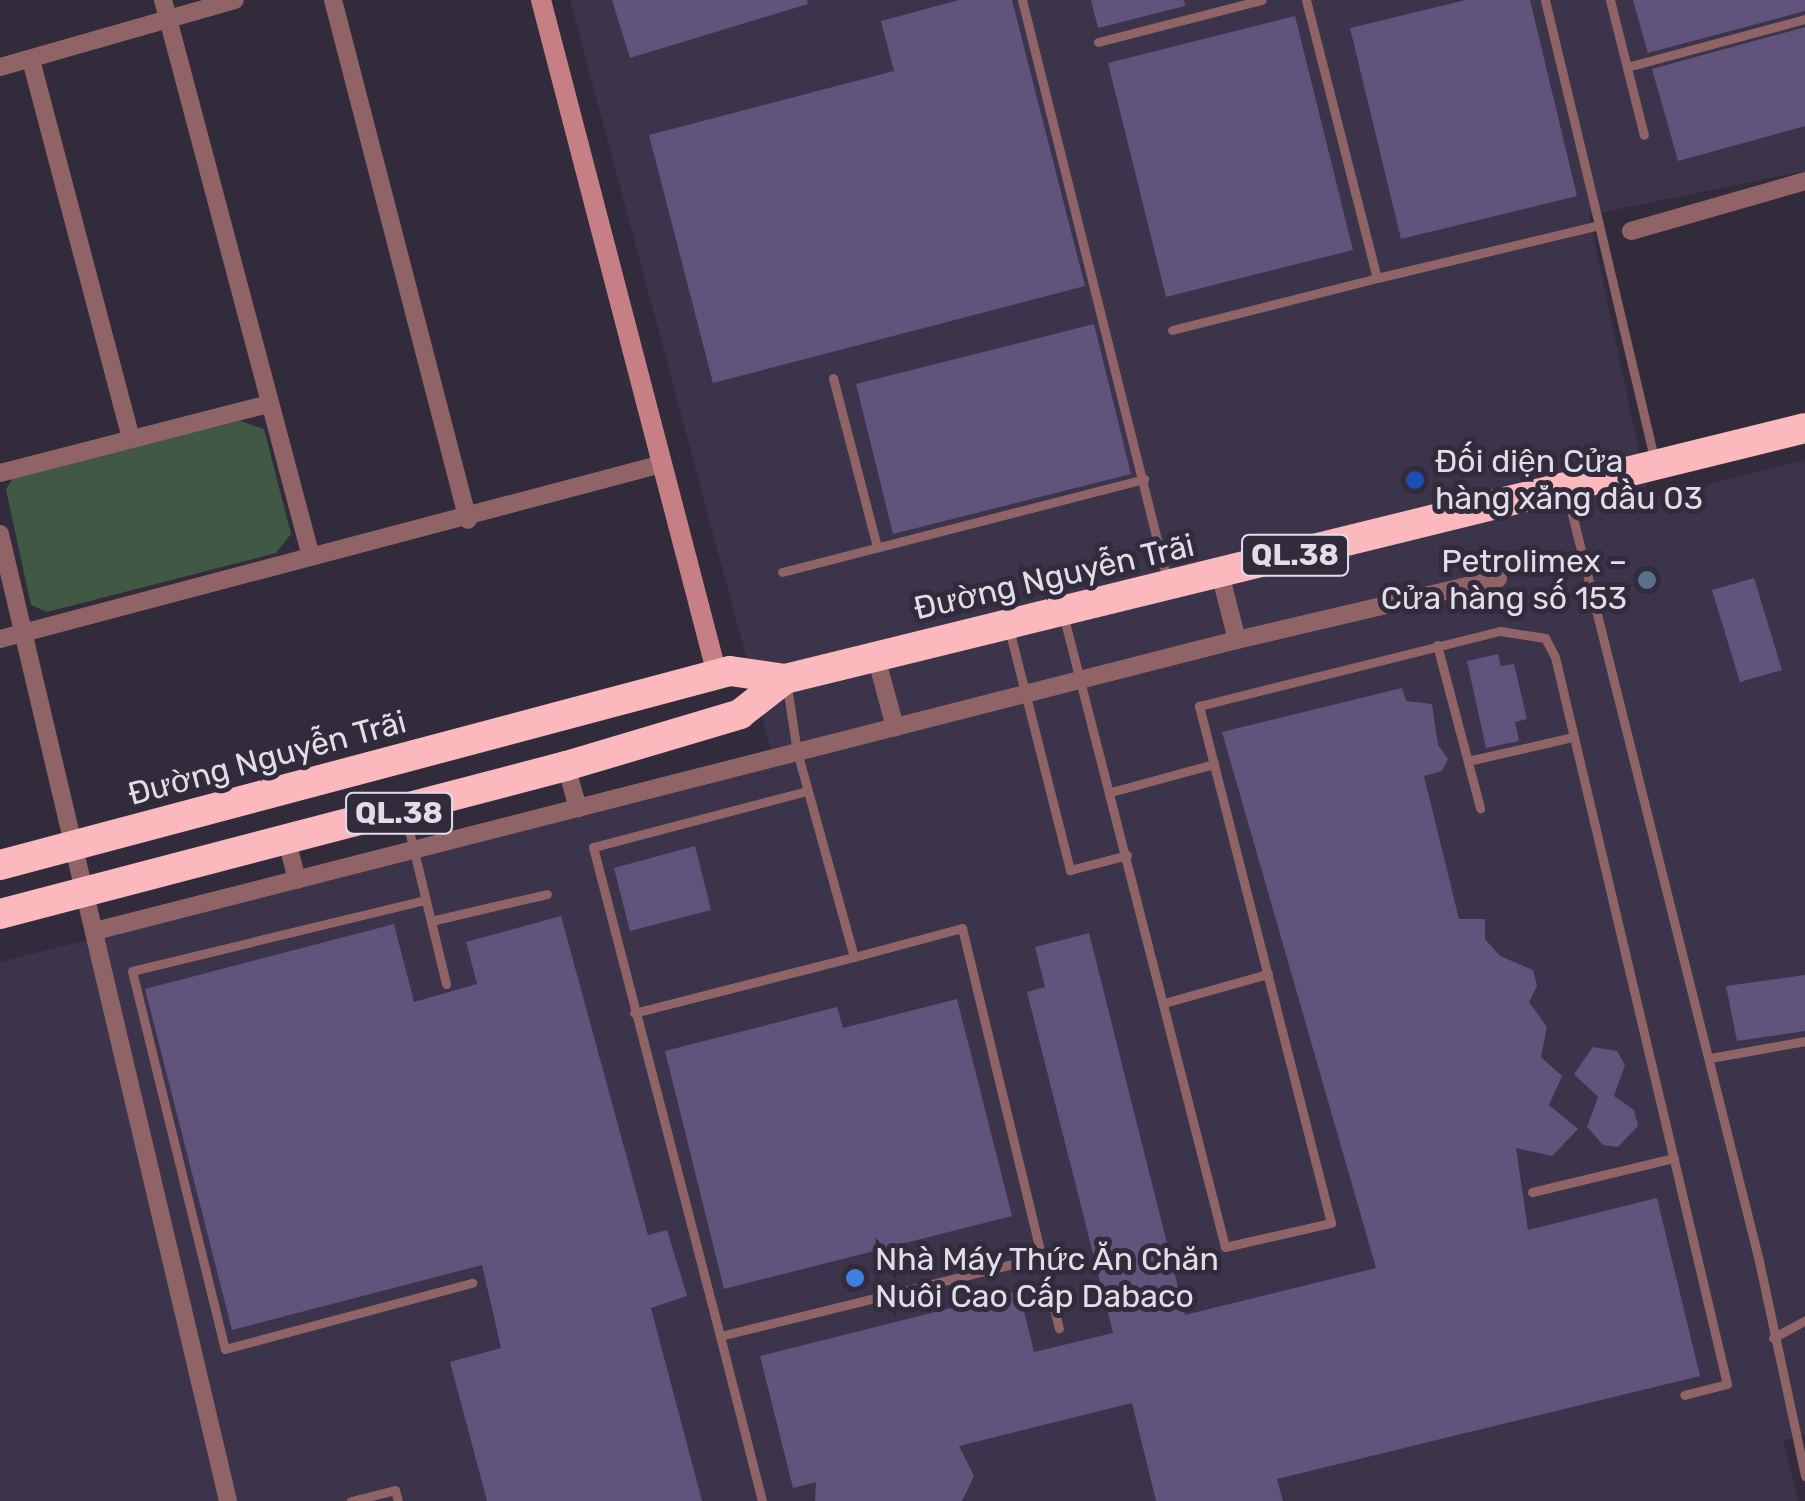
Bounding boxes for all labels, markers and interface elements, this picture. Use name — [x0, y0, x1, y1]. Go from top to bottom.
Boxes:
place label: Đối diện Cửa hàng xăng dầu 03 — [1435, 443, 1703, 518]
marker: Đối diện Cửa hàng xăng dầu 03 — [1404, 469, 1426, 491]
street label: Đường Nguyễn Trãi — [910, 526, 1198, 628]
road number: QL.38 — [1240, 530, 1350, 580]
place label: Petrolimex – Cửa hàng số 153 — [1381, 543, 1627, 618]
marker: Petrolimex – Cửa hàng số 153 — [1636, 569, 1658, 591]
street label: Đường Nguyễn Trãi — [123, 702, 411, 814]
road number: QL.38 — [344, 788, 454, 838]
place label: Nhà Máy Thức Ăn Chăn Nuôi Cao Cấp Dabaco — [875, 1241, 1221, 1316]
marker: Nhà Máy Thức Ăn Chăn Nuôi Cao Cấp Dabaco — [844, 1267, 866, 1289]

